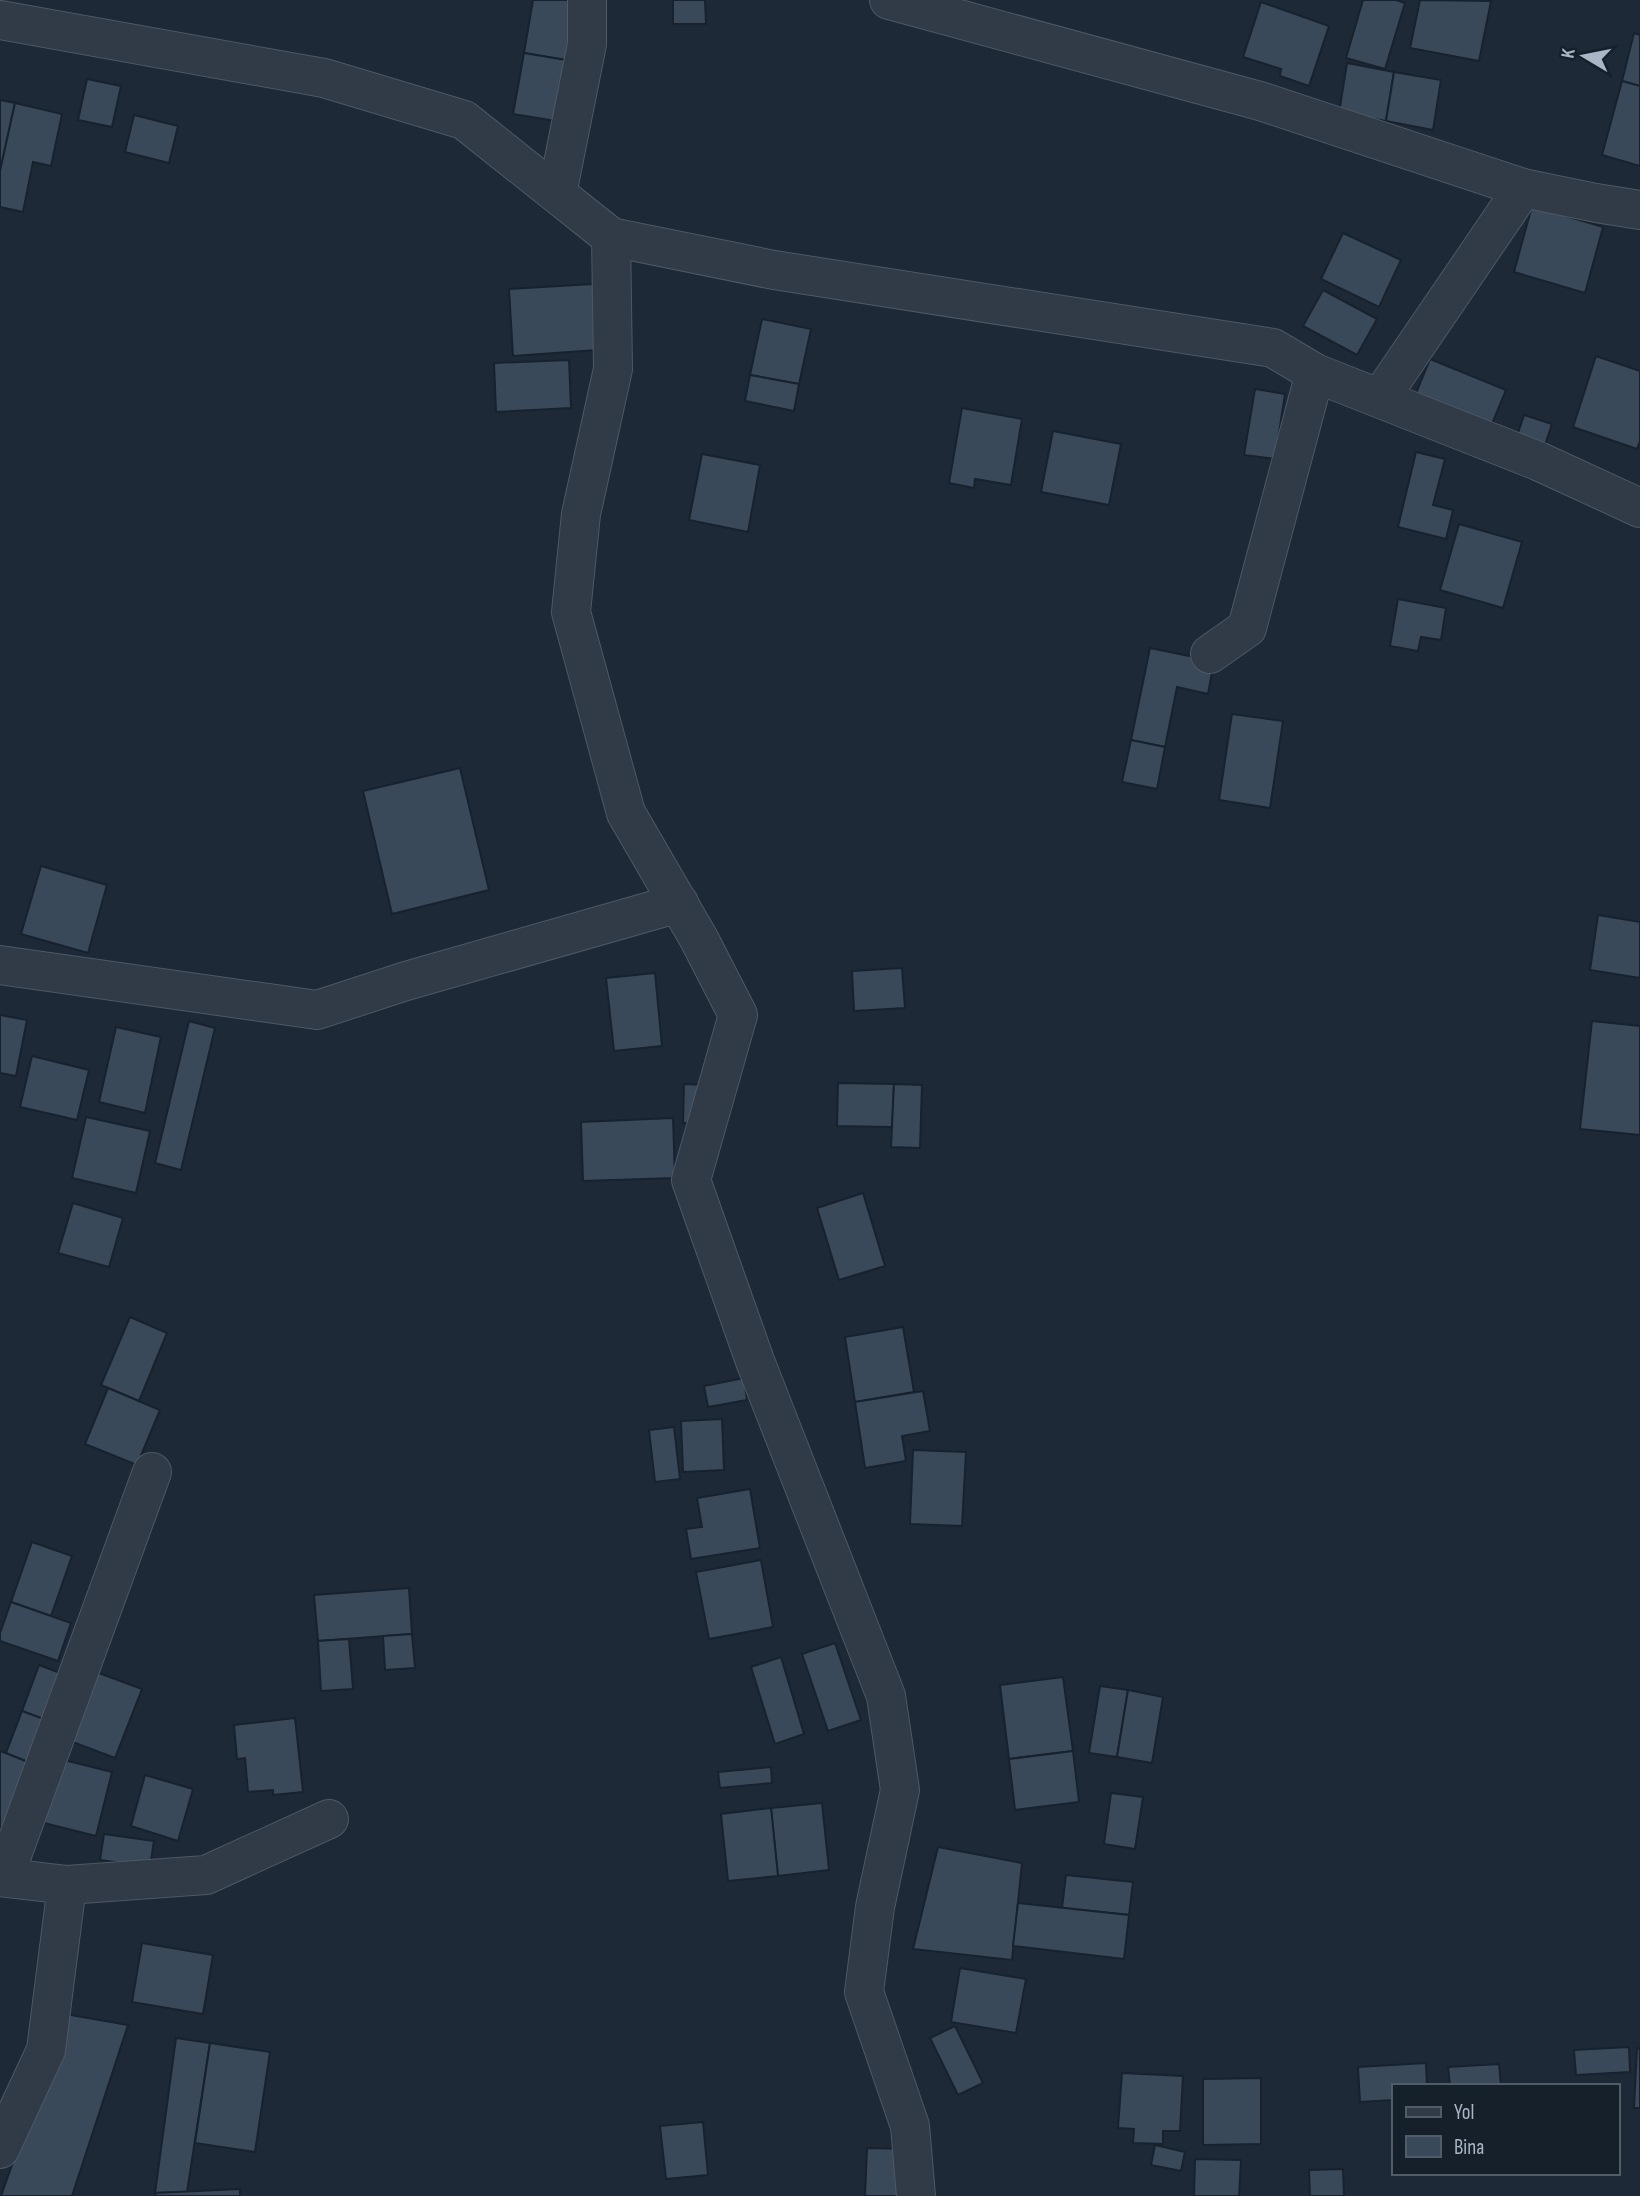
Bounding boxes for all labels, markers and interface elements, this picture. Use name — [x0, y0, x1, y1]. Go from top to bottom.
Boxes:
north arrow — [1549, 21, 1619, 91]
text: K — [1557, 46, 1581, 60]
legend — [1392, 2084, 1619, 2175]
text: Yol — [1454, 2100, 1474, 2125]
text: Bina — [1454, 2135, 1484, 2160]

